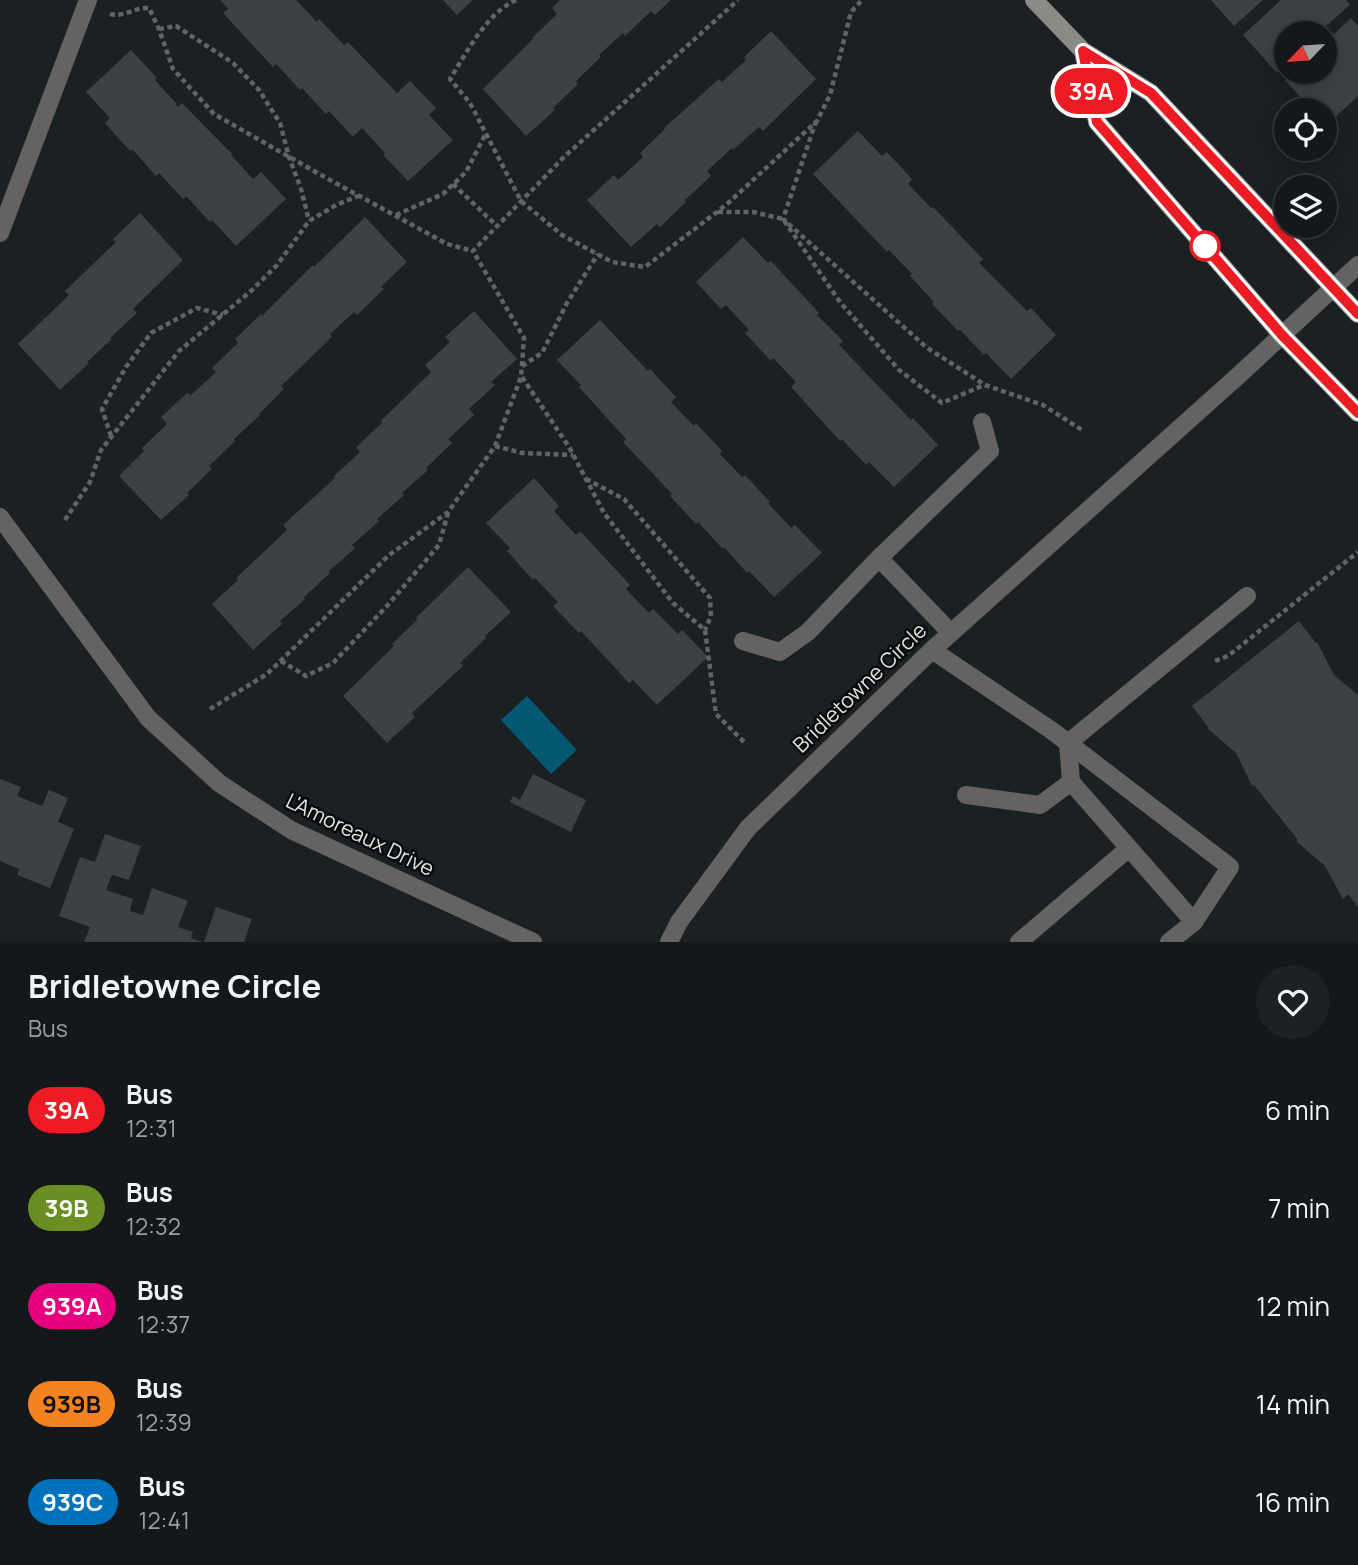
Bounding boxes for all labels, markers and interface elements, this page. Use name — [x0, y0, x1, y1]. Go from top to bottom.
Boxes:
north arrow — [1274, 21, 1337, 84]
map controls — [1274, 21, 1337, 238]
line badge: 39A — [1051, 68, 1131, 114]
text: 39A — [1069, 74, 1113, 107]
button: locate — [1274, 98, 1337, 161]
button: layers — [1274, 175, 1337, 238]
unlabelled marker — [1190, 231, 1220, 261]
street label: Bridletowne Circle — [786, 616, 932, 758]
street label: L'Amoreaux Drive — [282, 786, 439, 882]
text: Bridletowne Circle — [28, 963, 321, 1008]
button: heart — [1256, 965, 1330, 1039]
text: Bus — [28, 1012, 68, 1044]
text: Bus — [126, 1076, 173, 1112]
text: 6 min — [1265, 1092, 1330, 1128]
text: 39A — [44, 1093, 89, 1126]
text: 12:31 — [126, 1112, 177, 1144]
text: Bus — [126, 1174, 173, 1210]
text: 7 min — [1268, 1190, 1330, 1226]
text: 39B — [44, 1191, 89, 1224]
text: 12:32 — [126, 1210, 181, 1242]
text: Bus — [137, 1272, 184, 1308]
text: 12 min — [1256, 1288, 1330, 1324]
text: 939A — [42, 1289, 102, 1322]
text: 12:37 — [137, 1308, 190, 1340]
text: Bus — [136, 1370, 183, 1406]
text: 14 min — [1256, 1386, 1330, 1422]
text: 939B — [42, 1387, 101, 1420]
text: 12:39 — [136, 1406, 192, 1438]
text: Bus — [139, 1468, 185, 1504]
text: 16 min — [1255, 1484, 1330, 1520]
text: 939C — [42, 1485, 104, 1518]
text: 12:41 — [139, 1504, 190, 1536]

